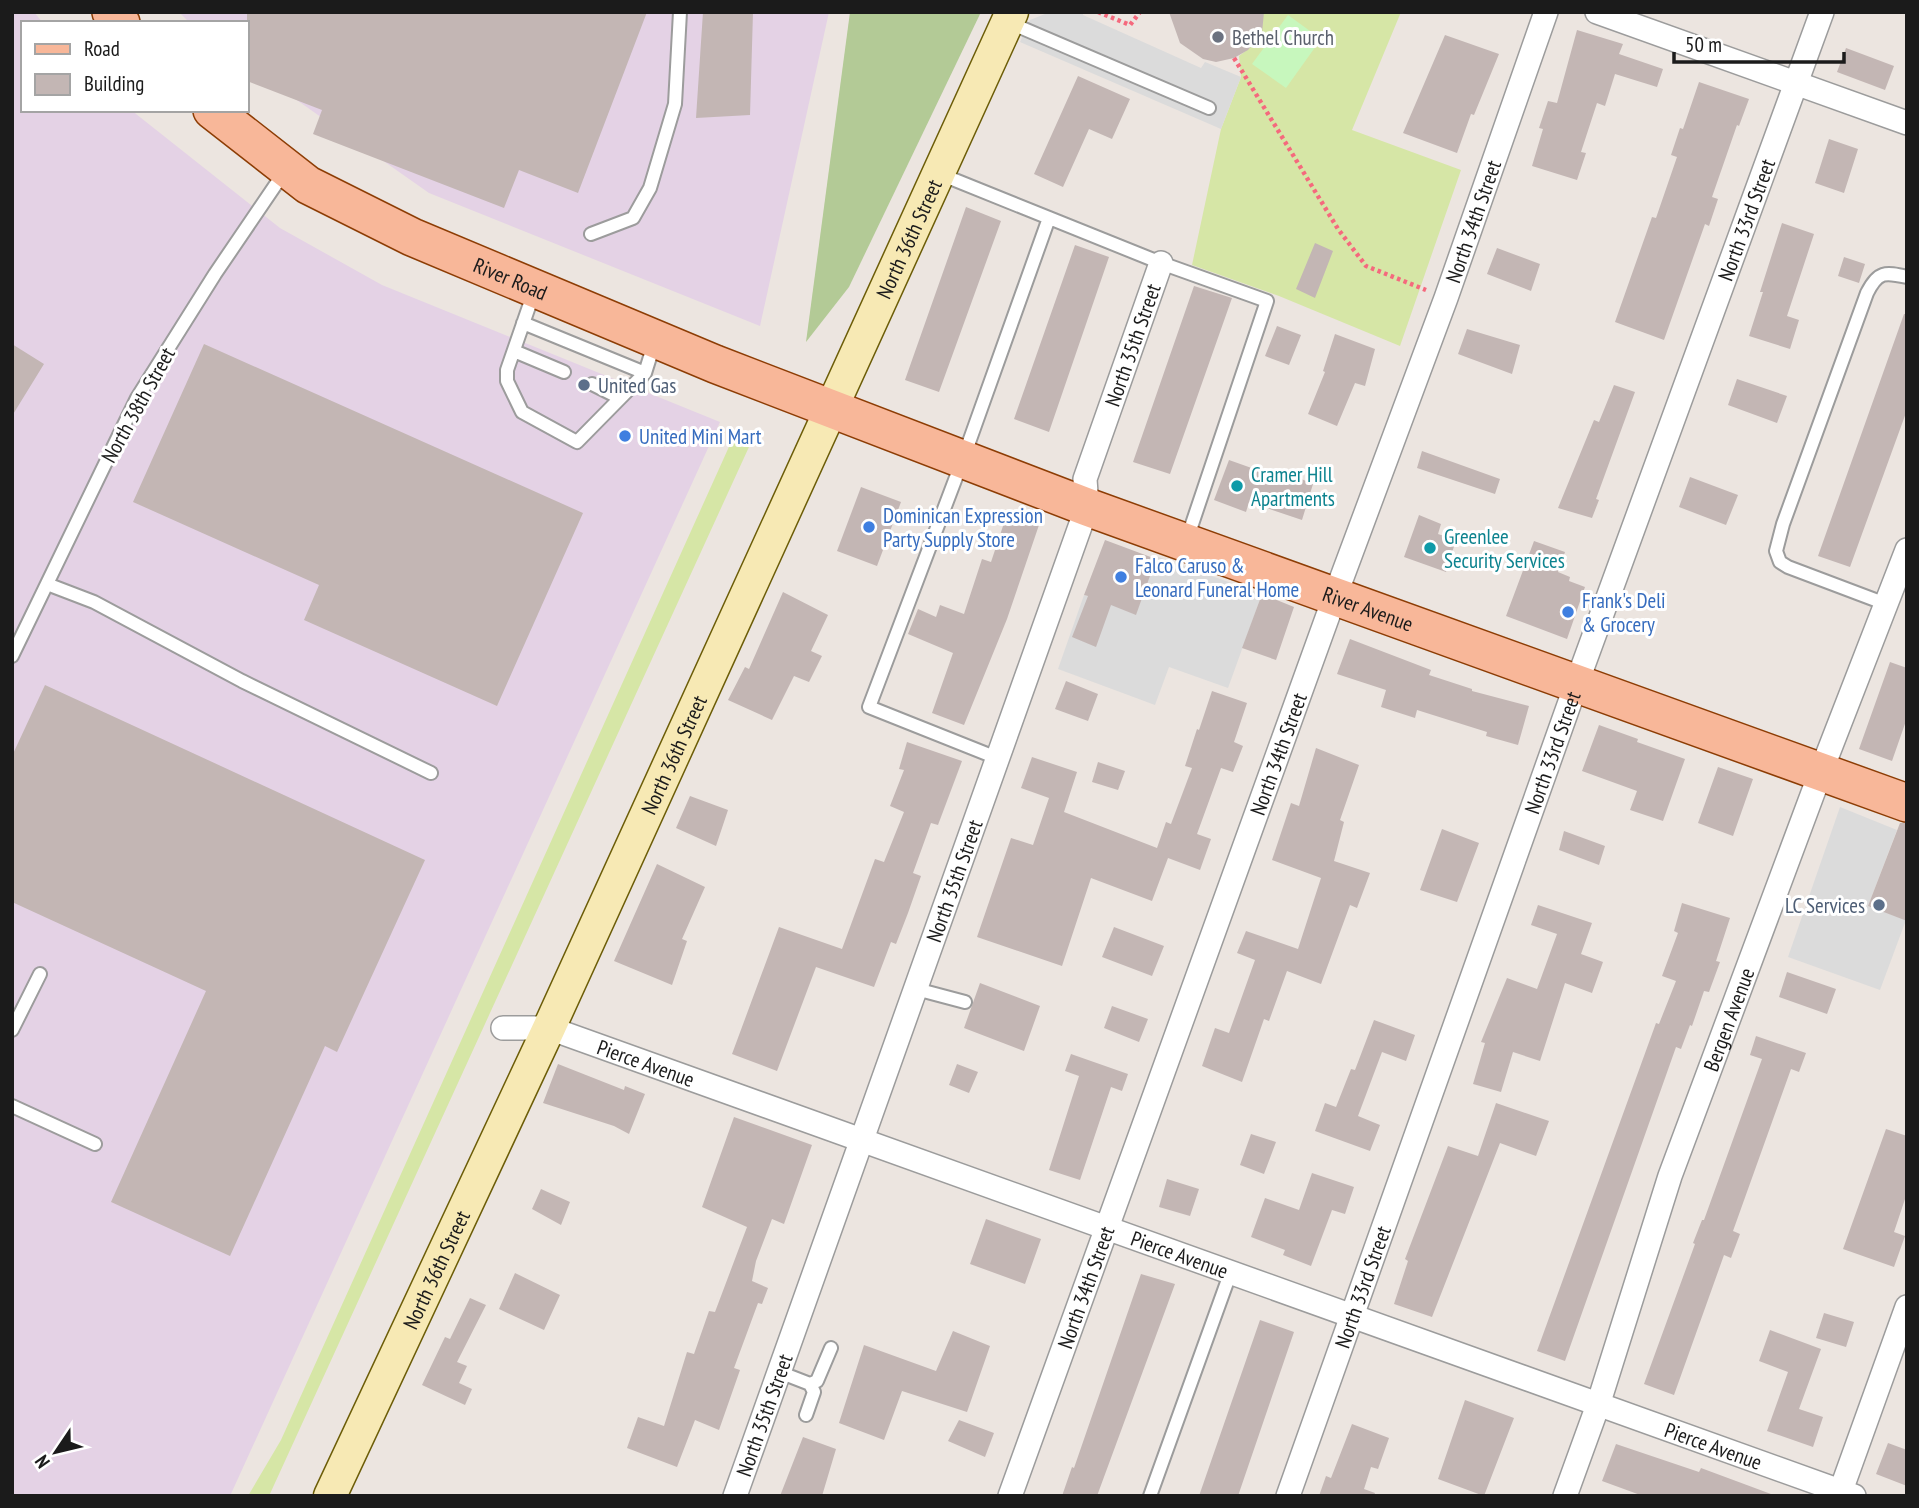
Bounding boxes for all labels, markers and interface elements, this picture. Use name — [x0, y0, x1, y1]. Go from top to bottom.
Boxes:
legend — [21, 21, 248, 112]
scale bar — [1674, 21, 1844, 65]
place label: Bethel Church — [1232, 24, 1334, 51]
marker: Bethel Church — [1210, 29, 1226, 45]
text: 50 m — [1685, 31, 1722, 58]
text: Road — [84, 35, 120, 62]
text: Building — [84, 70, 144, 97]
street label: North 33rd Street — [1711, 155, 1781, 284]
street label: North 34th Street — [1439, 156, 1507, 286]
street label: North 36th Street — [870, 175, 948, 303]
street label: River Road — [470, 251, 552, 306]
street label: North 35th Street — [1098, 280, 1166, 410]
street label: North 38th Street — [95, 342, 181, 467]
place label: United Gas — [598, 372, 676, 399]
marker: United Gas — [576, 377, 592, 393]
place label: United Mini Mart — [639, 423, 762, 450]
marker: United Mini Mart — [617, 428, 633, 444]
place label: Cramer Hill Apartments — [1251, 461, 1335, 512]
marker: Cramer Hill Apartments — [1229, 478, 1245, 494]
place label: Dominican Expression Party Supply Store — [883, 502, 1043, 553]
marker: Dominican Expression Party Supply Store — [861, 519, 877, 535]
place label: Greenlee Security Services — [1444, 523, 1565, 574]
marker: Greenlee Security Services — [1422, 540, 1438, 556]
place label: Falco Caruso & Leonard Funeral Home — [1135, 552, 1299, 603]
marker: Falco Caruso & Leonard Funeral Home — [1113, 569, 1129, 585]
street label: River Avenue — [1319, 580, 1417, 637]
place label: Frank's Deli & Grocery — [1582, 587, 1666, 638]
marker: Frank's Deli & Grocery — [1560, 604, 1576, 620]
street label: North 33rd Street — [1518, 688, 1586, 817]
street label: North 34th Street — [1244, 689, 1312, 819]
street label: North 36th Street — [635, 691, 712, 819]
street label: North 35th Street — [920, 816, 988, 946]
place label: LC Services — [1785, 892, 1865, 919]
marker: LC Services — [1871, 897, 1887, 913]
street label: Bergen Avenue — [1697, 964, 1760, 1075]
street label: Pierce Avenue — [594, 1033, 698, 1093]
street label: North 36th Street — [397, 1206, 475, 1333]
street label: North 34th Street — [1051, 1222, 1120, 1352]
street label: North 33rd Street — [1328, 1222, 1396, 1352]
street label: Pierce Avenue — [1127, 1224, 1232, 1284]
street label: North 35th Street — [730, 1350, 798, 1480]
street label: Pierce Avenue — [1661, 1416, 1766, 1475]
north arrow — [21, 1417, 91, 1487]
text: N — [29, 1451, 55, 1473]

